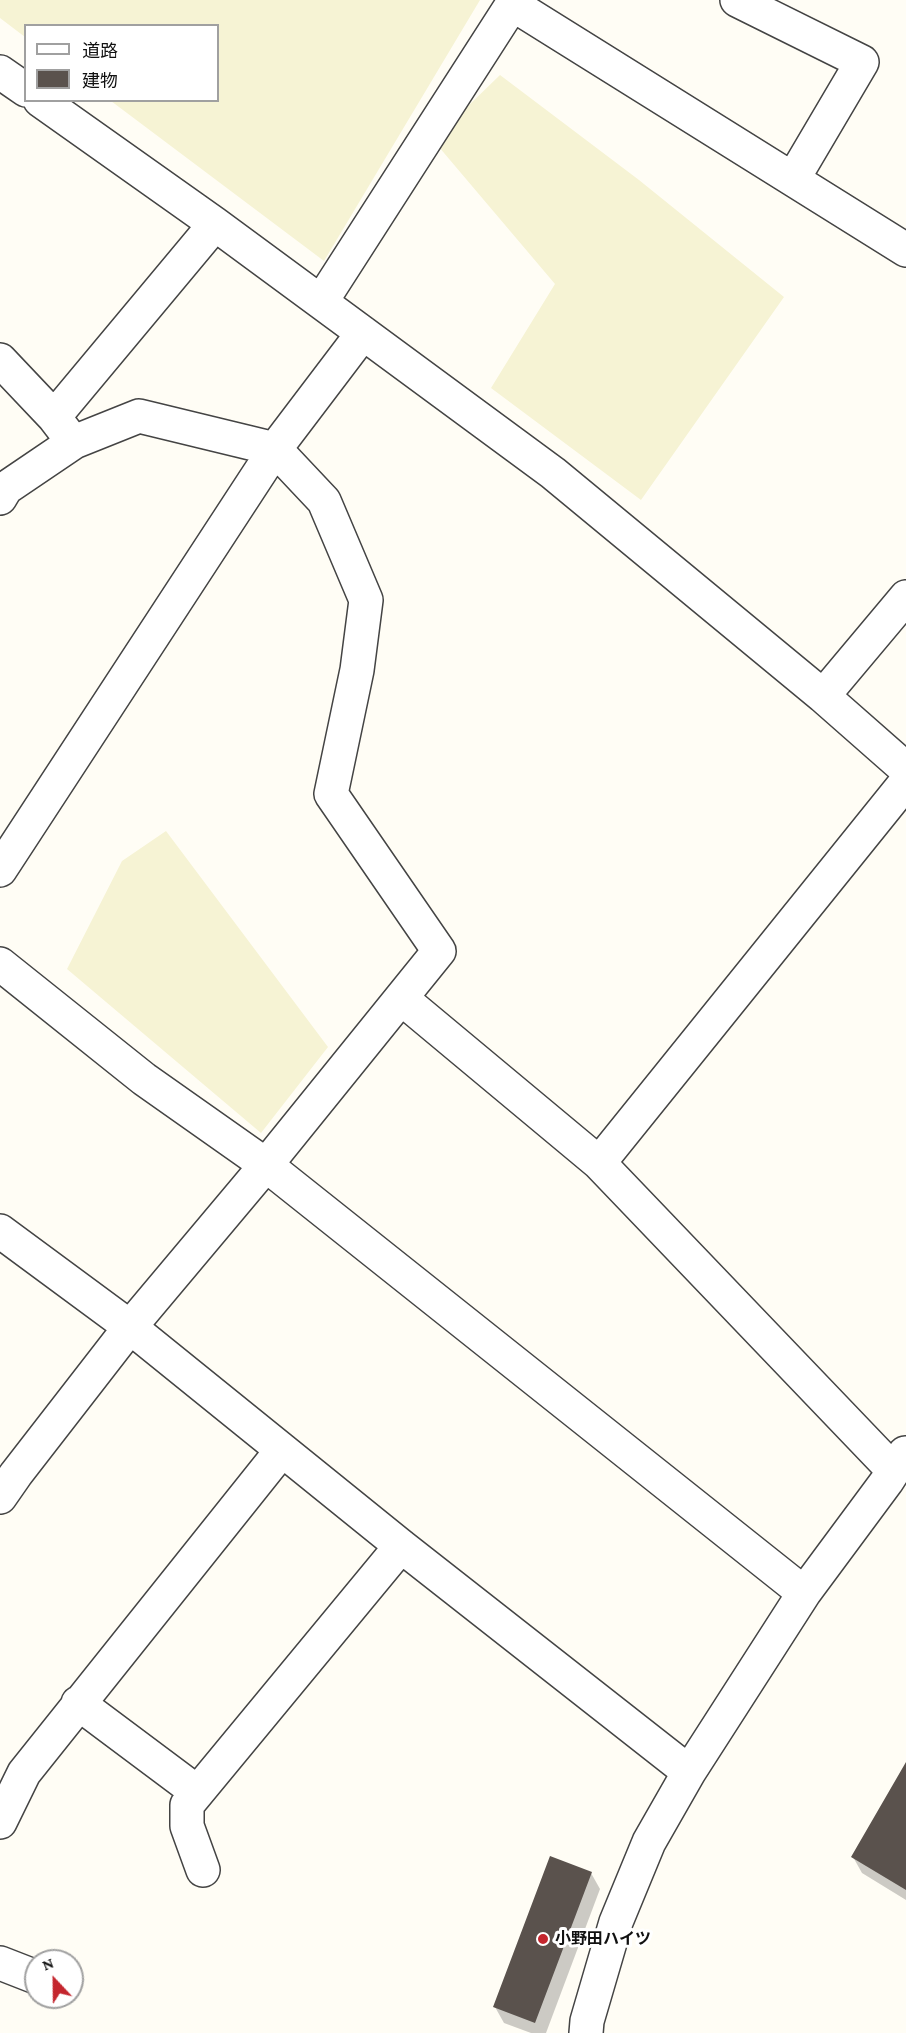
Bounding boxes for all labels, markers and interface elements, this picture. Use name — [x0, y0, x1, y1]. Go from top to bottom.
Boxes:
legend — [24, 24, 219, 102]
text: 道路 — [82, 41, 118, 61]
text: 建物 — [82, 71, 118, 91]
place label: 小野田ハイツ — [555, 1929, 651, 1949]
marker: 小野田ハイツ — [536, 1932, 550, 1946]
north arrow — [24, 1949, 84, 2009]
text: N — [40, 1954, 56, 1974]

